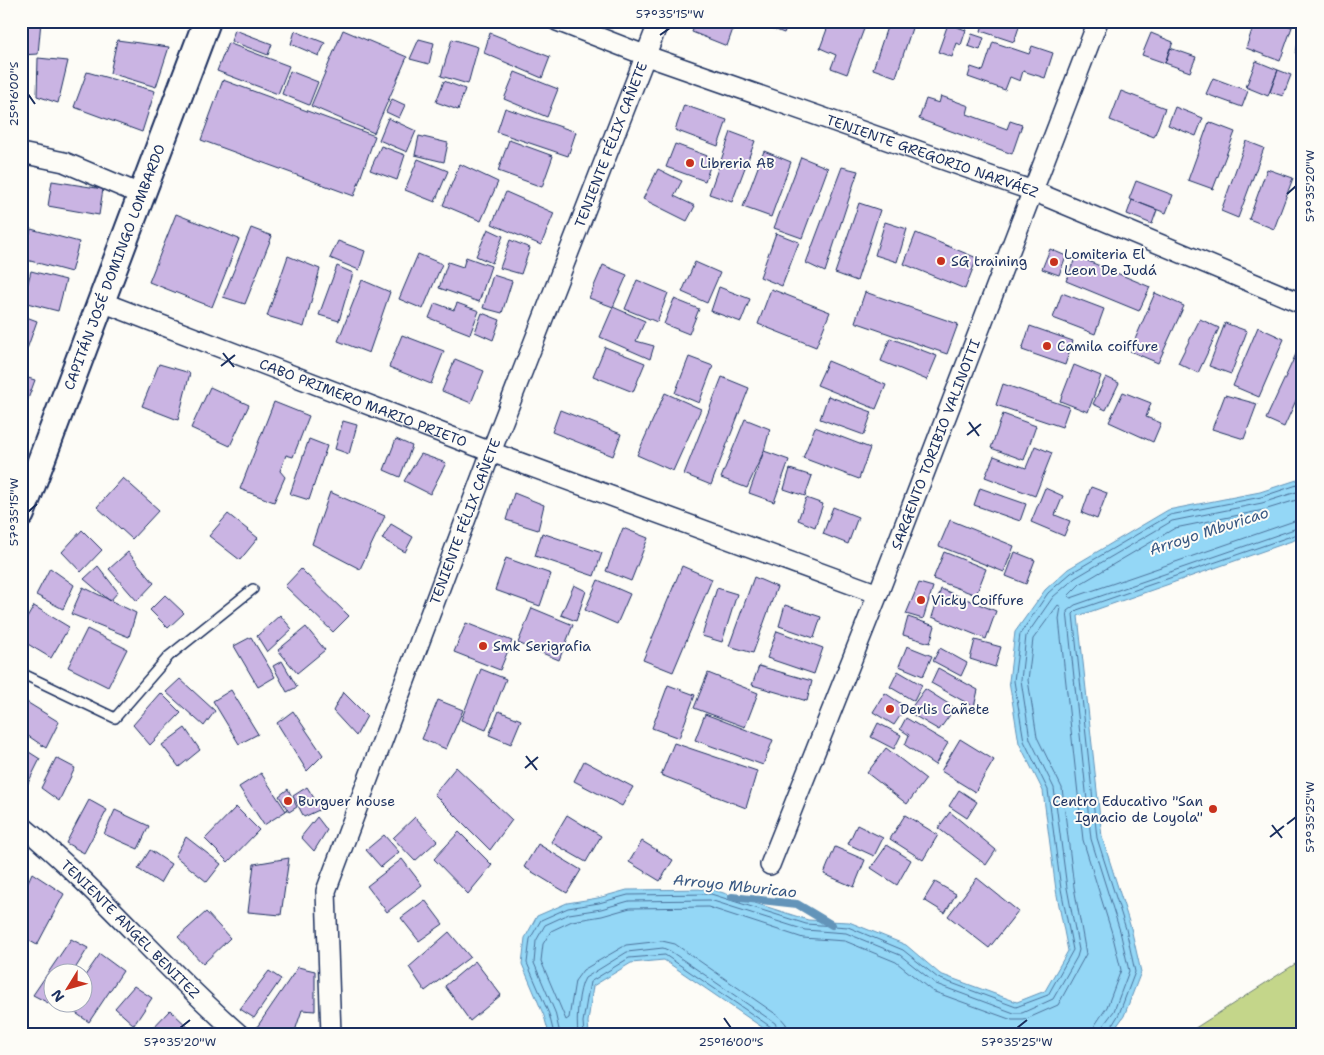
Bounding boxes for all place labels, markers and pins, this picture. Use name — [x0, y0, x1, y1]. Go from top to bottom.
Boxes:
place label: Libreria AB — [700, 154, 775, 172]
marker: Libreria AB — [684, 157, 696, 169]
place label: Lomiteria El Leon De Judá — [1064, 245, 1157, 279]
place label: SG training — [951, 252, 1027, 270]
marker: SG training — [935, 255, 947, 267]
marker: Lomiteria El Leon De Judá — [1048, 256, 1060, 268]
place label: Camila coiffure — [1057, 337, 1158, 355]
marker: Camila coiffure — [1041, 340, 1053, 352]
place label: Vicky Coiffure — [931, 591, 1024, 609]
marker: Vicky Coiffure — [915, 594, 927, 606]
place label: Smk Serigrafia — [493, 637, 591, 655]
marker: Smk Serigrafia — [477, 640, 489, 652]
place label: Derlis Cañete — [900, 700, 990, 718]
marker: Derlis Cañete — [884, 703, 896, 715]
place label: Burguer house — [298, 792, 395, 810]
place label: Centro Educativo "San Ignacio de Loyola" — [1052, 792, 1203, 826]
marker: Burguer house — [282, 795, 294, 807]
marker: Centro Educativo "San Ignacio de Loyola" — [1207, 803, 1219, 815]

